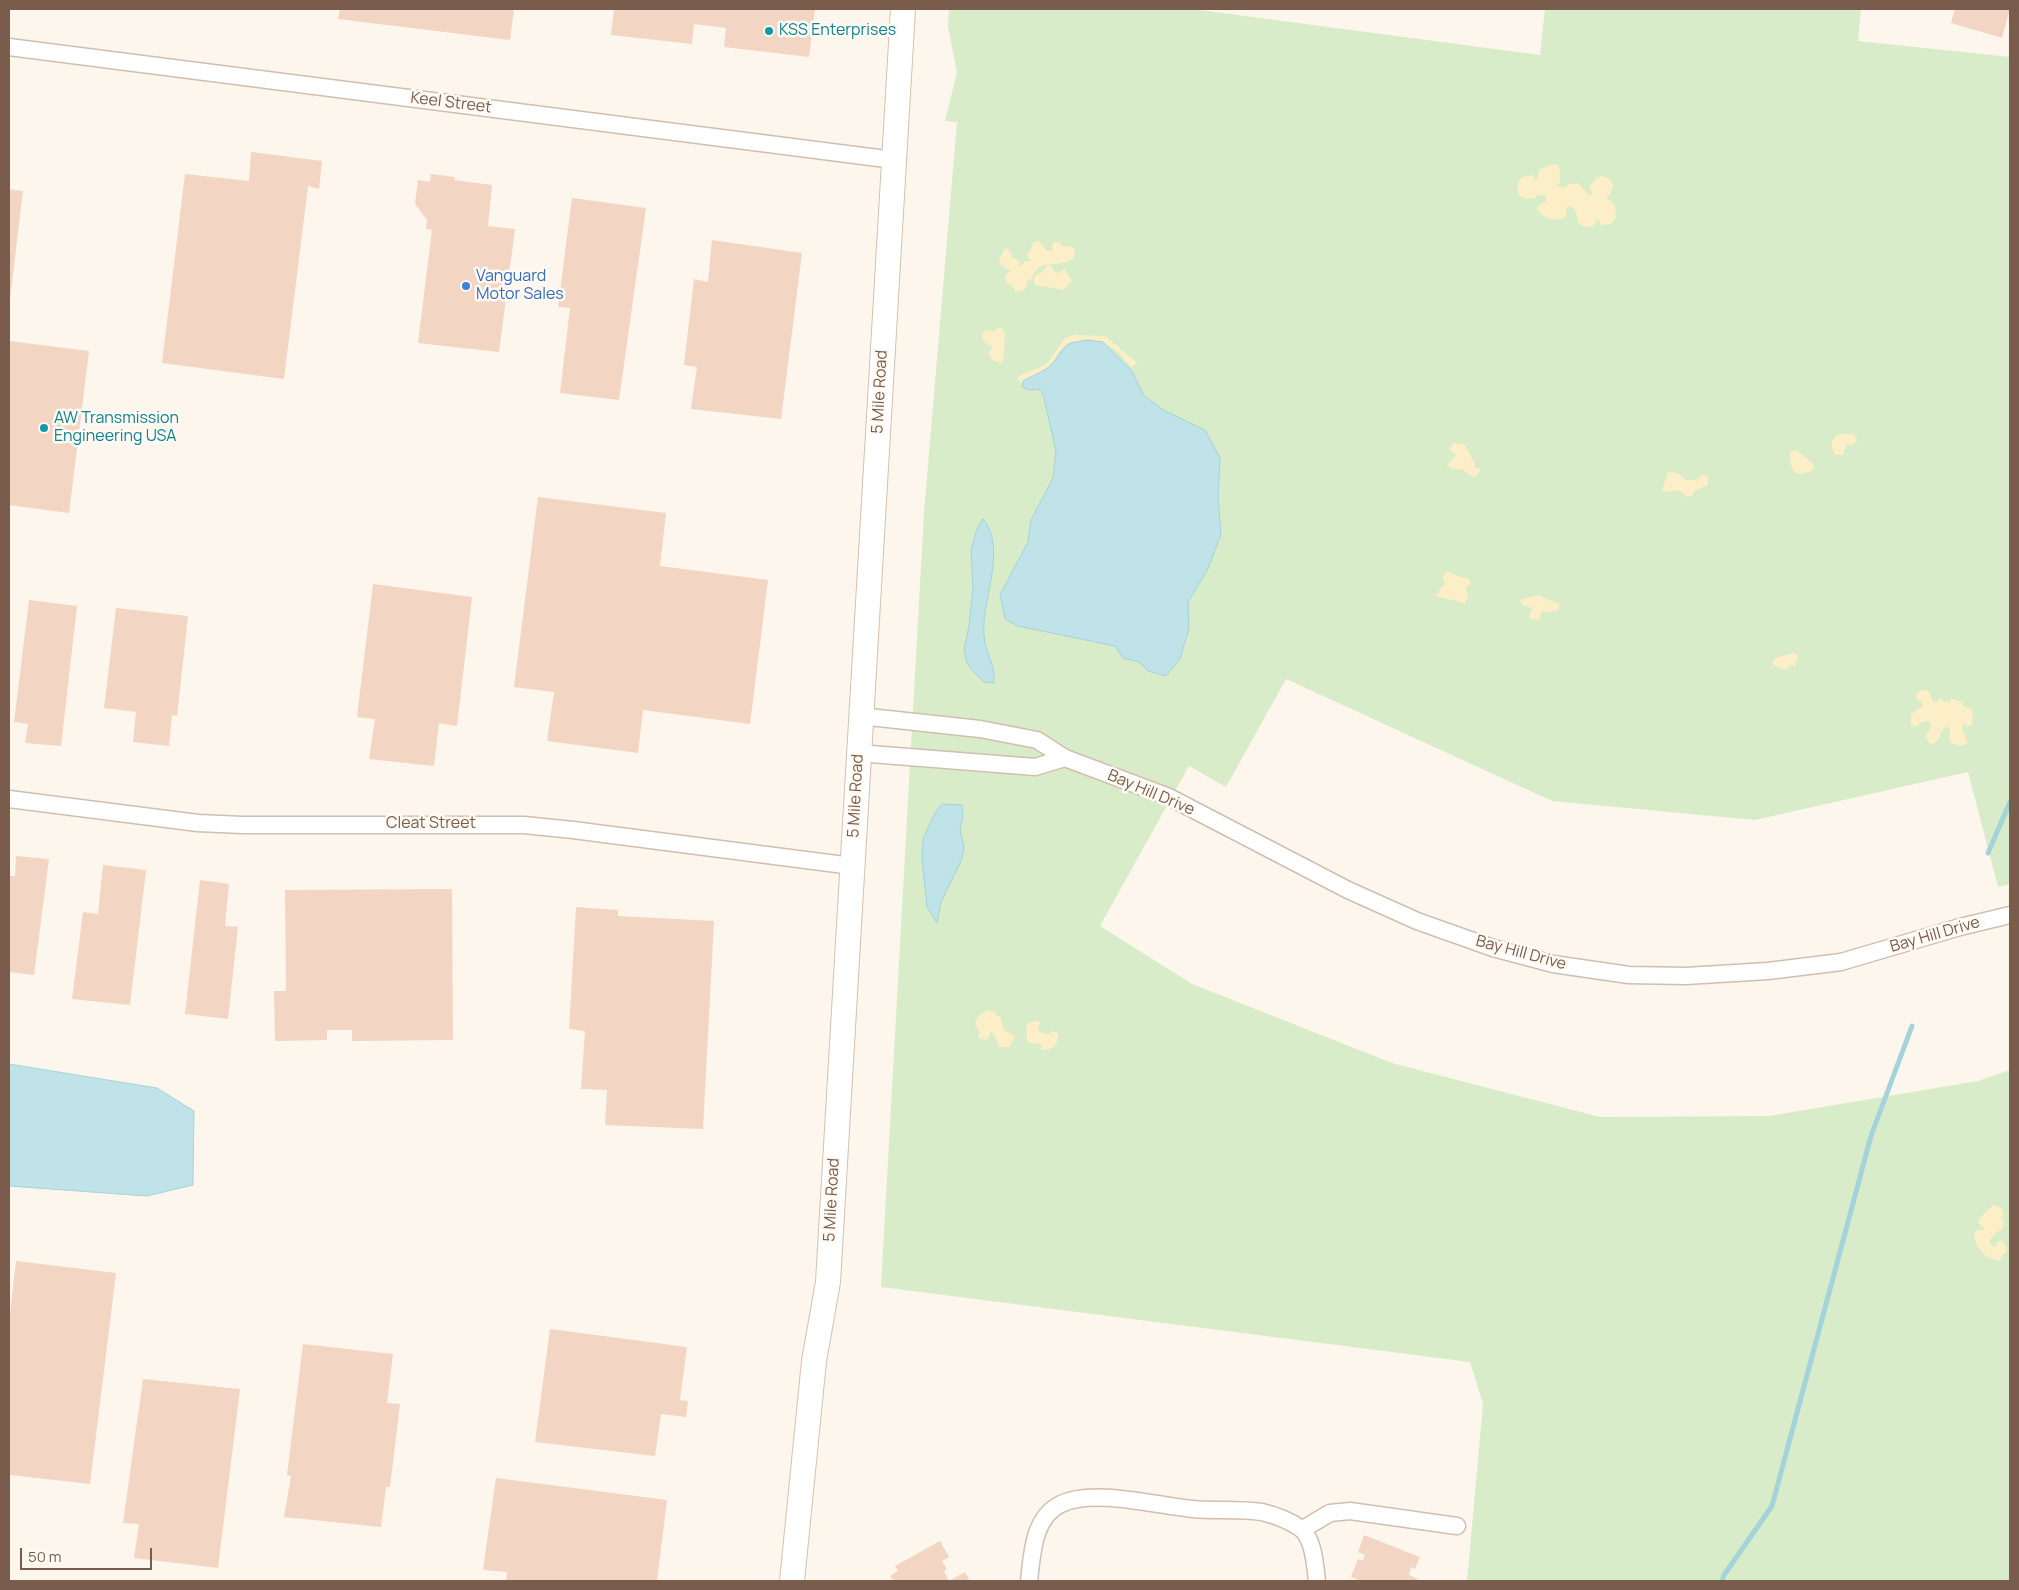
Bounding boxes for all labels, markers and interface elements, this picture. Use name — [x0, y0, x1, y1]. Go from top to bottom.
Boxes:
place label: KSS Enterprises — [779, 21, 896, 41]
marker: KSS Enterprises — [763, 25, 775, 37]
street label: Keel Street — [409, 89, 493, 117]
place label: Vanguard Motor Sales — [476, 267, 564, 305]
marker: Vanguard Motor Sales — [460, 280, 472, 292]
street label: 5 Mile Road — [868, 350, 892, 434]
place label: AW Transmission Engineering USA — [54, 409, 179, 447]
marker: AW Transmission Engineering USA — [38, 422, 50, 434]
street label: 5 Mile Road — [844, 754, 868, 838]
street label: Bay Hill Drive — [1105, 766, 1197, 820]
street label: Cleat Street — [386, 814, 476, 834]
street label: Bay Hill Drive — [1888, 913, 1982, 957]
street label: Bay Hill Drive — [1474, 932, 1568, 974]
street label: 5 Mile Road — [820, 1158, 844, 1242]
scale bar — [22, 1538, 155, 1570]
text: 50 m — [28, 1546, 62, 1567]

